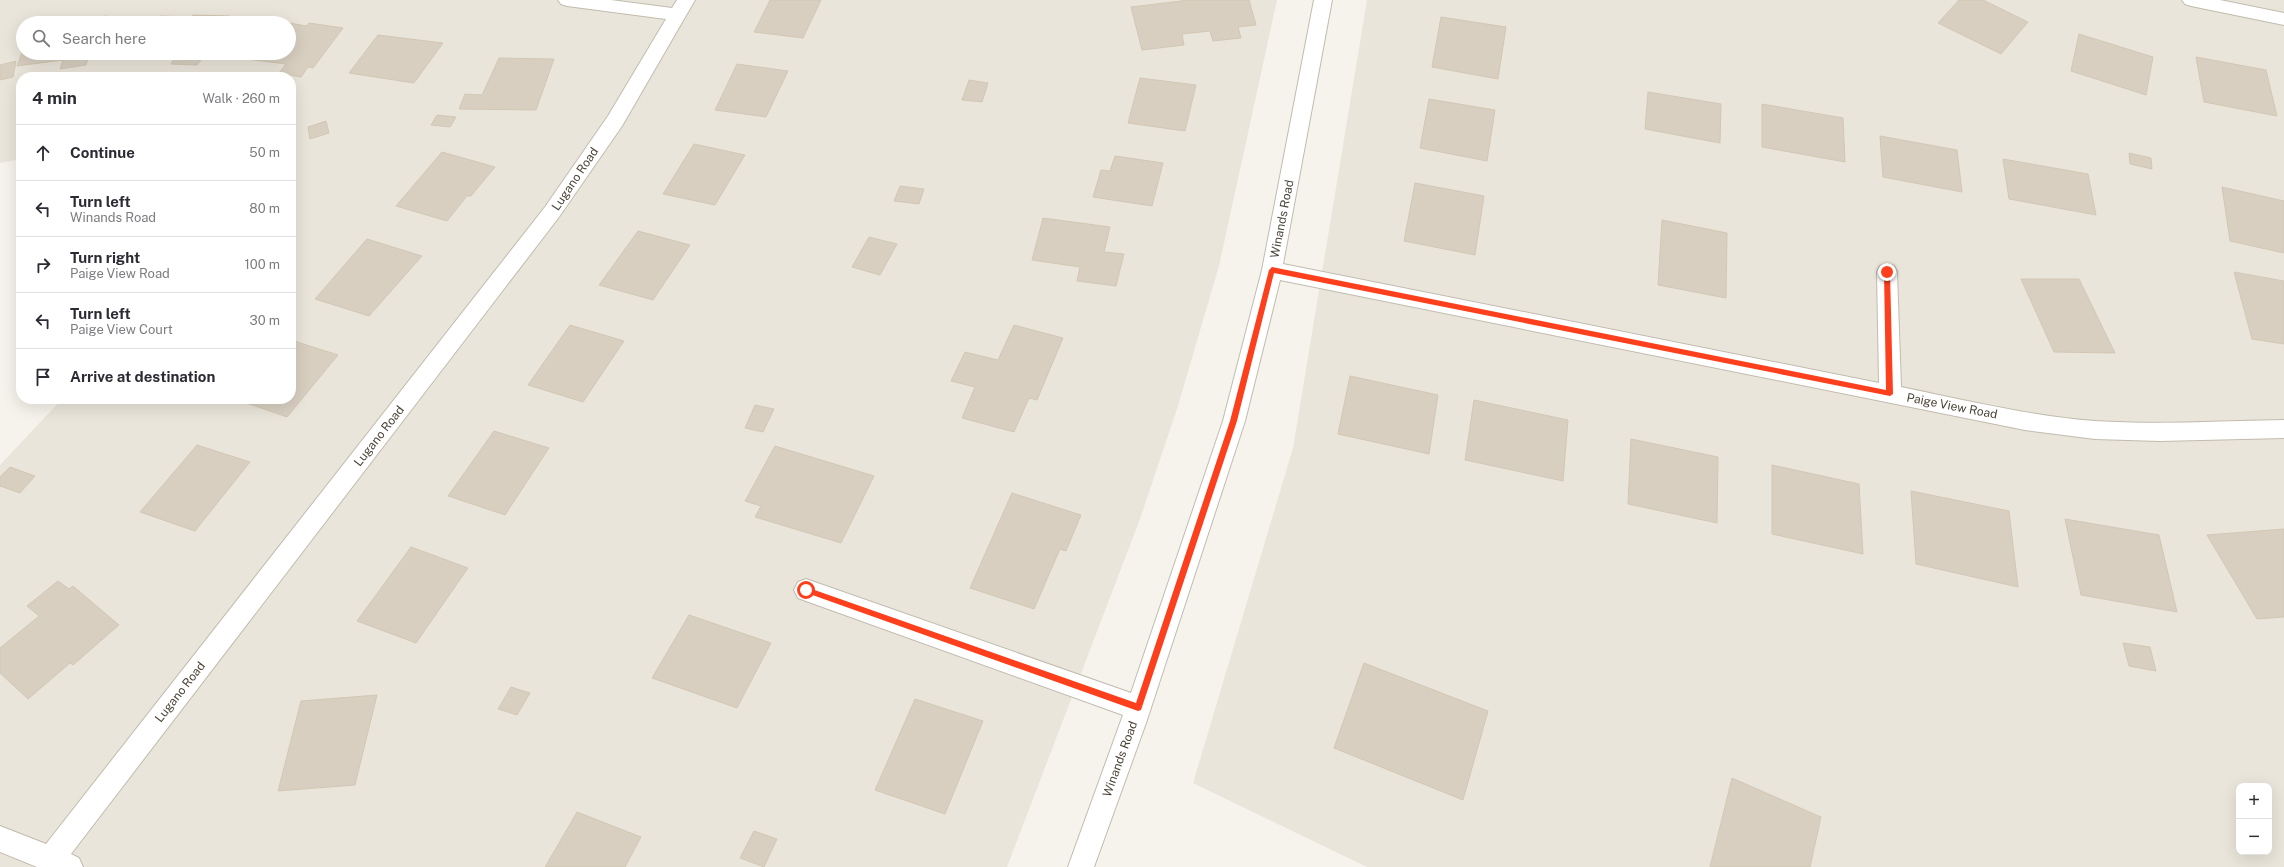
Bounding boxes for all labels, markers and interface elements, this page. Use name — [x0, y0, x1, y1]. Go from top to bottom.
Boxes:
search box — [16, 16, 296, 60]
icon: search — [30, 27, 52, 49]
text: Search here — [62, 30, 146, 47]
text: 4 min — [32, 88, 77, 108]
text: Walk · 260 m — [202, 91, 280, 106]
icon: ahead — [32, 142, 54, 164]
text: Continue — [70, 144, 135, 161]
text: 50 m — [249, 145, 280, 160]
street label: Lugano Road — [549, 145, 601, 213]
street label: Winands Road — [1268, 179, 1296, 259]
text: Turn left — [70, 193, 131, 210]
icon: left — [32, 198, 54, 220]
text: 80 m — [249, 201, 280, 216]
text: Winands Road — [70, 210, 156, 225]
text: Turn right — [70, 249, 140, 266]
icon: right — [32, 254, 54, 276]
text: 100 m — [244, 257, 280, 272]
route end — [1878, 263, 1896, 281]
text: Paige View Road — [70, 266, 170, 281]
text: Turn left — [70, 305, 131, 322]
icon: left — [32, 310, 54, 332]
text: 30 m — [250, 313, 280, 328]
text: Paige View Court — [70, 322, 173, 337]
icon: arrive — [32, 366, 54, 388]
text: Arrive at destination — [70, 368, 215, 385]
street label: Paige View Road — [1905, 390, 1999, 422]
street label: Lugano Road — [351, 403, 407, 469]
route start — [797, 581, 815, 599]
street label: Lugano Road — [152, 659, 208, 725]
street label: Winands Road — [1100, 719, 1140, 799]
map controls — [2236, 783, 2272, 855]
button: + — [2236, 783, 2272, 819]
button: − — [2236, 819, 2272, 855]

